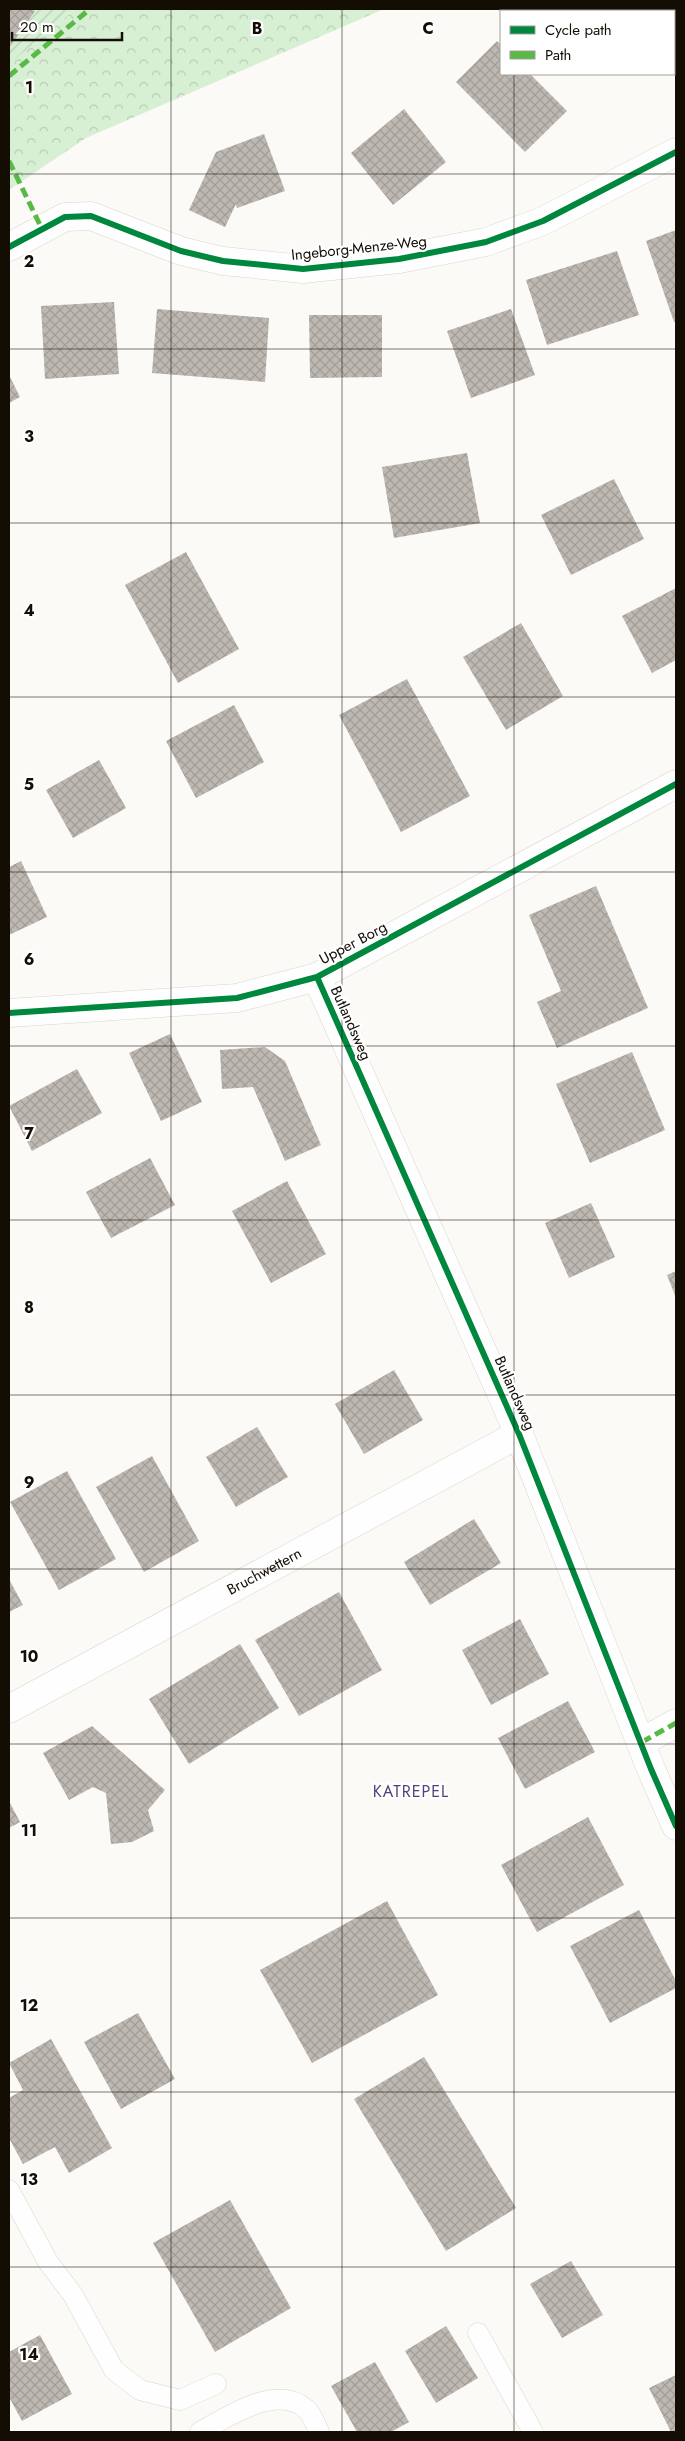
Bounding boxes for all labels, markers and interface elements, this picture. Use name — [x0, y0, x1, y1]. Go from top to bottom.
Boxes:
scale bar — [12, 10, 122, 42]
legend — [500, 10, 675, 75]
text: 20 m — [20, 16, 54, 38]
text: B — [252, 17, 262, 40]
text: C — [422, 17, 434, 40]
text: Cycle path — [545, 19, 612, 41]
text: Path — [545, 44, 571, 66]
text: 1 — [25, 76, 33, 99]
street label: Ingeborg-Menze-Weg — [290, 230, 428, 266]
text: 2 — [24, 250, 34, 273]
text: 3 — [24, 425, 34, 448]
text: 4 — [23, 599, 35, 622]
text: 5 — [24, 773, 34, 796]
street label: Upper Borg — [315, 916, 391, 970]
text: 6 — [24, 948, 34, 971]
street label: Butlandsweg — [325, 982, 377, 1064]
text: 7 — [24, 1122, 34, 1145]
text: 8 — [24, 1296, 34, 1319]
street label: Butlandsweg — [489, 1352, 541, 1434]
text: 9 — [24, 1471, 34, 1494]
street label: Bruchwettern — [223, 1542, 306, 1601]
text: 10 — [20, 1645, 38, 1668]
district label: KATREPEL — [373, 1780, 449, 1803]
text: 11 — [21, 1819, 37, 1842]
text: 12 — [20, 1994, 38, 2017]
text: 13 — [20, 2168, 38, 2191]
text: 14 — [19, 2343, 39, 2366]

